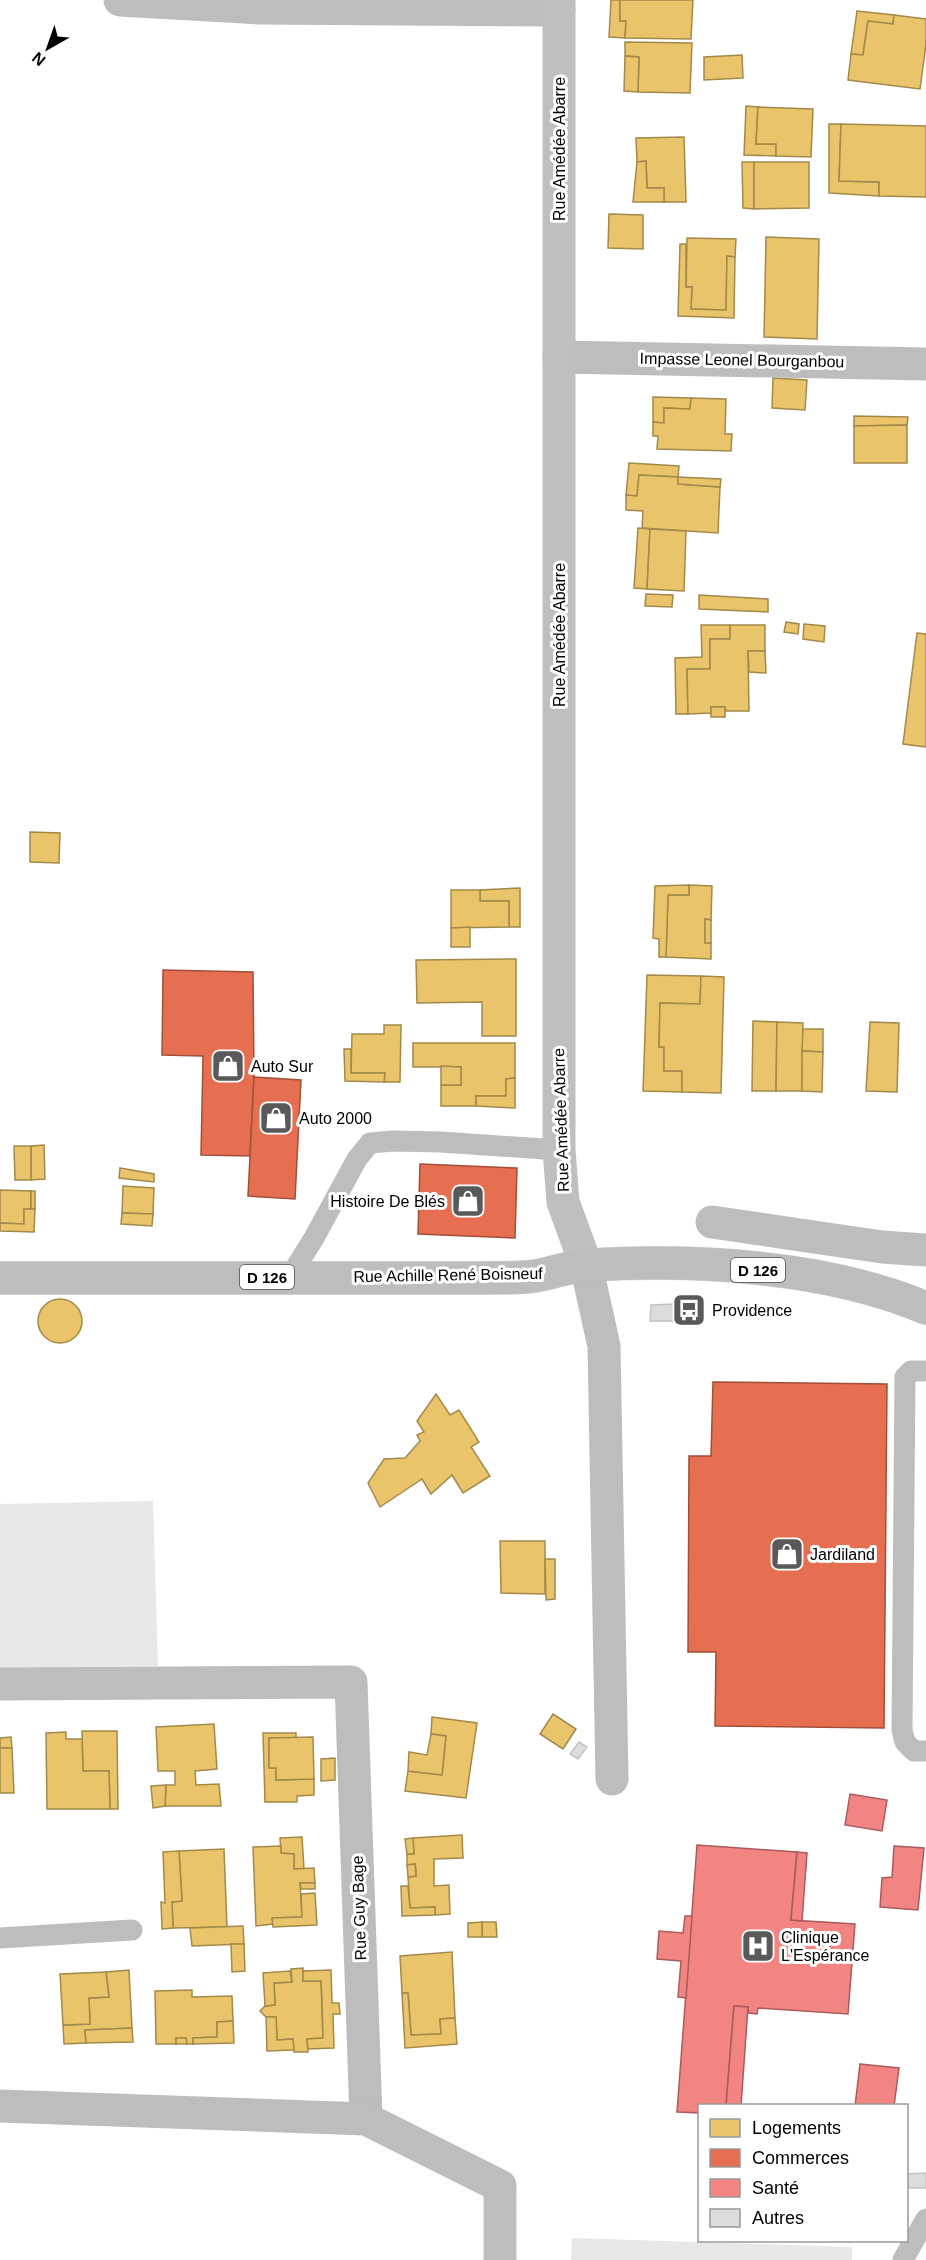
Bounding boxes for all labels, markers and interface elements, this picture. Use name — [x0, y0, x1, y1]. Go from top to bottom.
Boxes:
north arrow — [18, 18, 78, 78]
text: N — [29, 49, 49, 69]
street label: Rue Amédée Abarre — [551, 77, 568, 221]
street label: Impasse Leonel Bourganbou — [640, 350, 844, 370]
street label: Rue Amédée Abarre — [551, 563, 568, 707]
shop icon: Auto Sur — [210, 1048, 246, 1084]
street label: Rue Amédée Abarre — [550, 1048, 572, 1192]
place label: Auto Sur — [251, 1058, 314, 1075]
shop icon: Auto 2000 — [258, 1100, 294, 1136]
place label: Auto 2000 — [299, 1110, 372, 1127]
shop icon: Histoire De Blés — [450, 1183, 486, 1219]
place label: Histoire De Blés — [330, 1193, 445, 1210]
road number: D 126 — [731, 1258, 785, 1282]
road number: D 126 — [240, 1265, 294, 1289]
street label: Rue Achille René Boisneuf — [353, 1265, 543, 1285]
bus stop icon: Providence — [671, 1292, 707, 1328]
place label: Providence — [712, 1302, 792, 1319]
shop icon: Jardiland — [769, 1536, 805, 1572]
place label: Jardiland — [810, 1546, 875, 1563]
street label: Rue Guy Bage — [349, 1855, 369, 1961]
hospital icon: Clinique L'Espérance — [740, 1928, 776, 1964]
place label: Clinique L'Espérance — [781, 1929, 870, 1964]
legend — [698, 2104, 908, 2242]
text: Logements — [752, 2118, 841, 2138]
text: Commerces — [752, 2148, 849, 2168]
text: Santé — [752, 2178, 799, 2198]
text: Autres — [752, 2208, 804, 2228]

